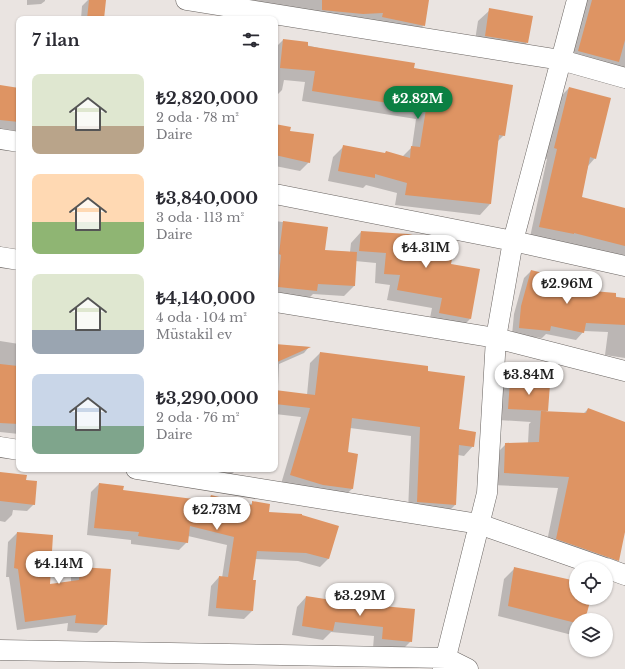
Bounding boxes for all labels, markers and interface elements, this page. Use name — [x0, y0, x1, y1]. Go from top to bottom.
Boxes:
icon: filters — [240, 29, 262, 51]
text: 7 ilan — [32, 30, 80, 51]
pin: ₺2.82M — [385, 86, 451, 120]
text: ₺2,820,000 — [156, 88, 258, 109]
icon: home — [64, 90, 112, 138]
text: ₺2.82M — [393, 90, 443, 107]
text: 2 oda · 78 m² — [156, 109, 239, 126]
text: Daire — [156, 126, 193, 143]
text: ₺3,840,000 — [156, 188, 258, 209]
icon: home — [64, 190, 112, 238]
text: 3 oda · 113 m² — [156, 209, 244, 226]
text: Daire — [156, 226, 193, 243]
pin: ₺4.31M — [393, 235, 459, 269]
text: ₺4.31M — [402, 239, 450, 256]
pin: ₺2.96M — [534, 271, 600, 305]
text: ₺2.96M — [541, 275, 593, 292]
text: ₺4,140,000 — [156, 288, 255, 309]
icon: home — [64, 290, 112, 338]
text: 4 oda · 104 m² — [156, 309, 247, 326]
text: Müstakil ev — [156, 326, 232, 343]
pin: ₺3.84M — [496, 362, 562, 396]
text: ₺3.84M — [504, 366, 554, 383]
text: ₺3,290,000 — [156, 388, 259, 409]
icon: home — [64, 390, 112, 438]
text: 2 oda · 76 m² — [156, 409, 240, 426]
text: Daire — [156, 426, 193, 443]
pin: ₺2.73M — [184, 497, 250, 531]
text: ₺2.73M — [193, 501, 241, 518]
pin: ₺4.14M — [26, 551, 92, 585]
text: ₺4.14M — [35, 555, 83, 572]
map controls — [569, 561, 613, 657]
button: locate — [569, 561, 613, 605]
pin: ₺3.29M — [327, 583, 393, 617]
text: ₺3.29M — [334, 587, 386, 604]
button: layers — [569, 613, 613, 657]

